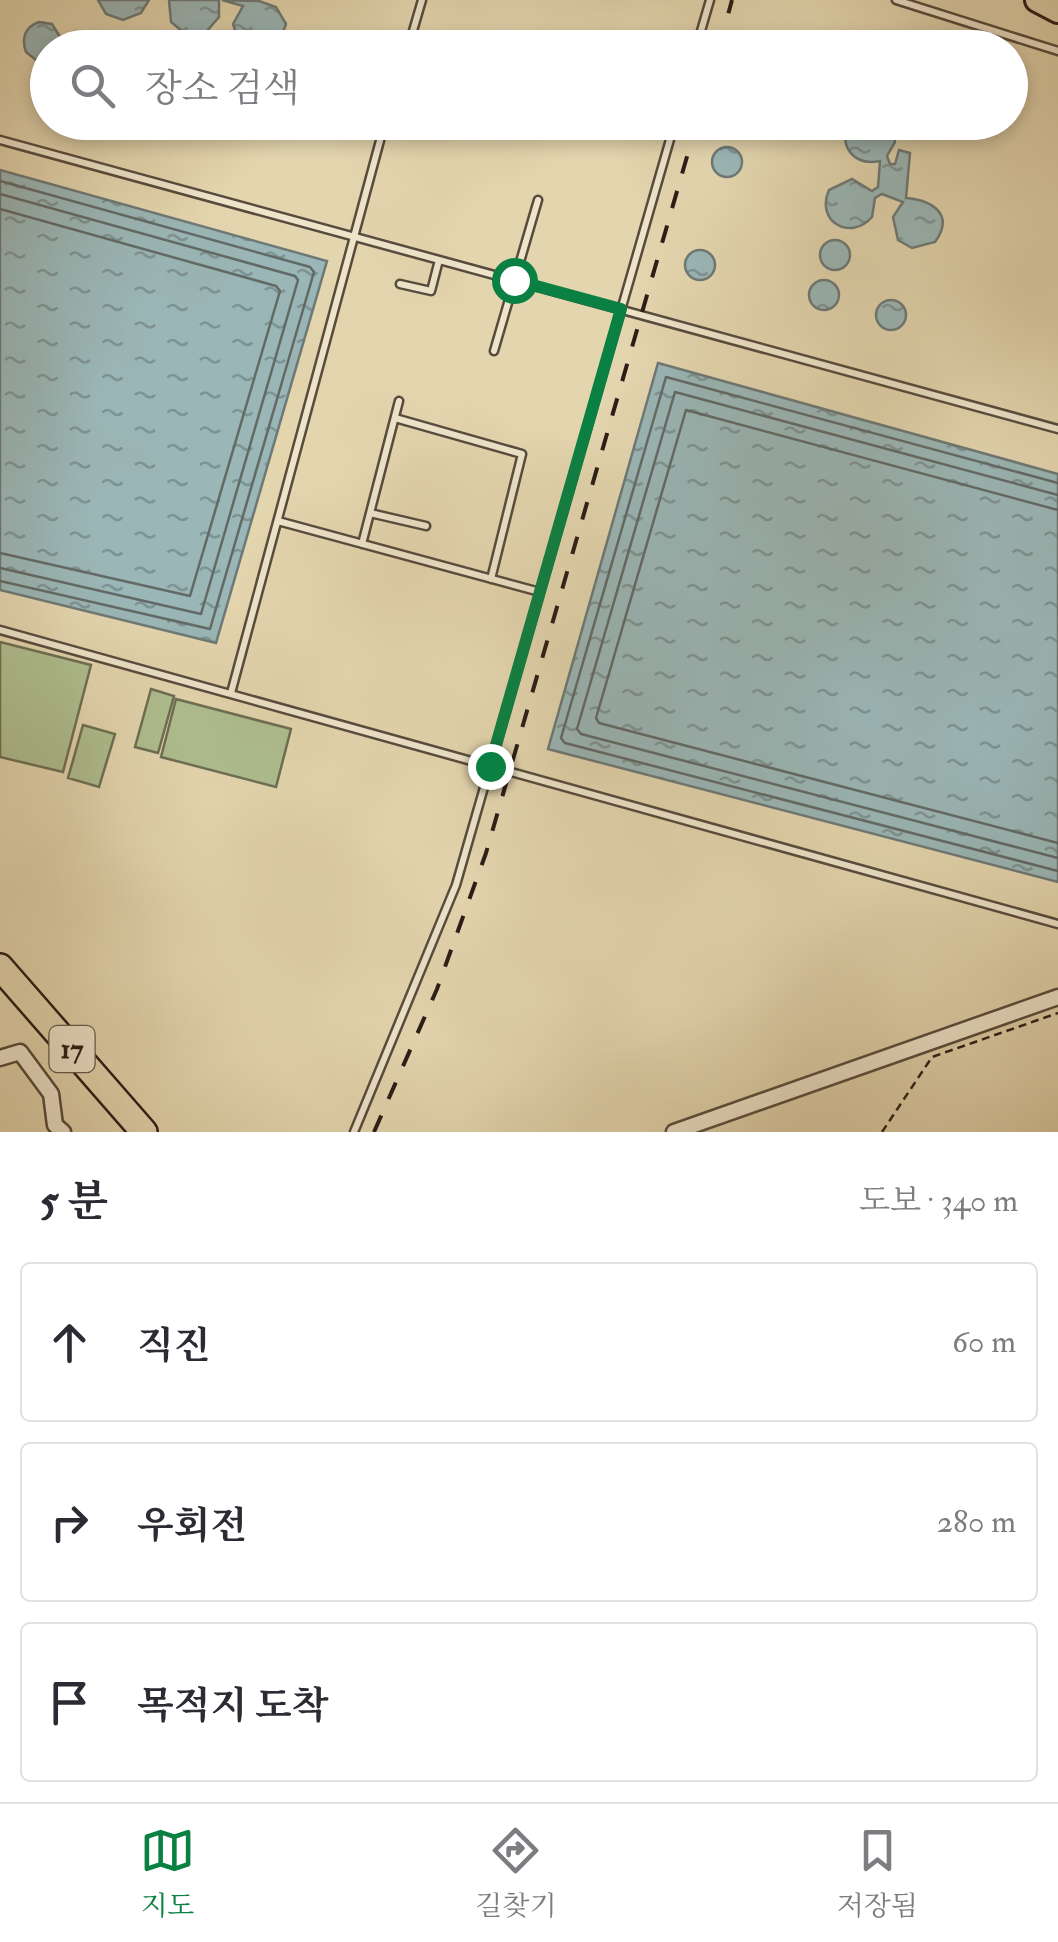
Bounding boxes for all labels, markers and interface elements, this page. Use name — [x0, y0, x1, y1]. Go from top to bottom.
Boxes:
search box — [30, 30, 1028, 140]
icon: search — [65, 58, 120, 113]
text: 장소 검색 — [145, 65, 300, 113]
route start — [492, 258, 538, 304]
route end — [468, 744, 514, 790]
road number: 17 — [50, 1026, 94, 1072]
text: 5 분 — [40, 1176, 108, 1228]
text: 도보 · 340 m — [859, 1181, 1018, 1221]
icon: ahead — [42, 1315, 97, 1370]
text: 직진 — [137, 1322, 210, 1370]
text: 60 m — [952, 1322, 1016, 1362]
icon: right — [42, 1495, 97, 1550]
text: 우회전 — [137, 1502, 247, 1550]
text: 280 m — [937, 1502, 1016, 1542]
icon: arrive — [42, 1675, 97, 1730]
text: 목적지 도착 — [137, 1682, 329, 1730]
tab: 지도 — [140, 1823, 195, 1924]
tab: 길찾기 — [475, 1823, 556, 1924]
tab: 저장됨 — [837, 1823, 918, 1924]

